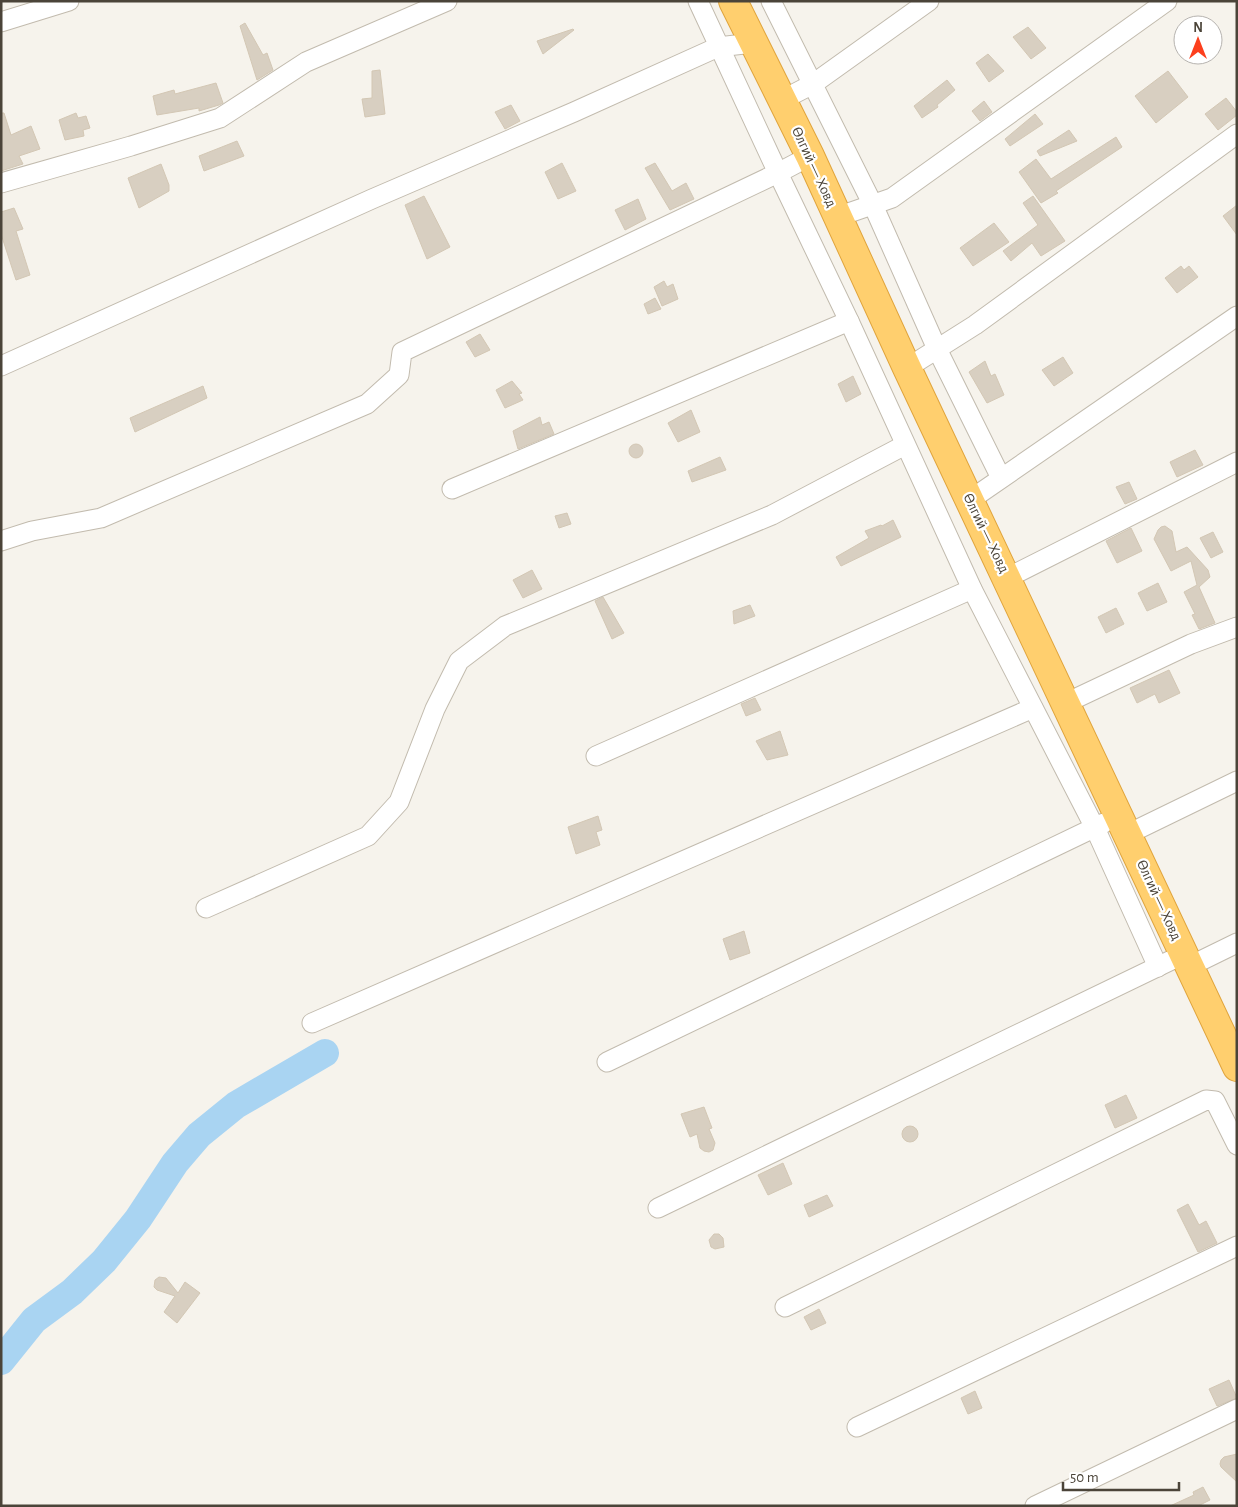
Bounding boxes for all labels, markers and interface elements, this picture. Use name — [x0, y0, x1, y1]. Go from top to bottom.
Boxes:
north arrow — [1173, 15, 1223, 65]
text: N — [1193, 21, 1203, 35]
street label: Өлгий — Ховд — [789, 124, 839, 210]
street label: Өлгий — Ховд — [960, 491, 1012, 575]
street label: Өлгий — Ховд — [1134, 857, 1184, 943]
scale bar — [1063, 1460, 1179, 1492]
text: 50 m — [1070, 1470, 1099, 1485]

